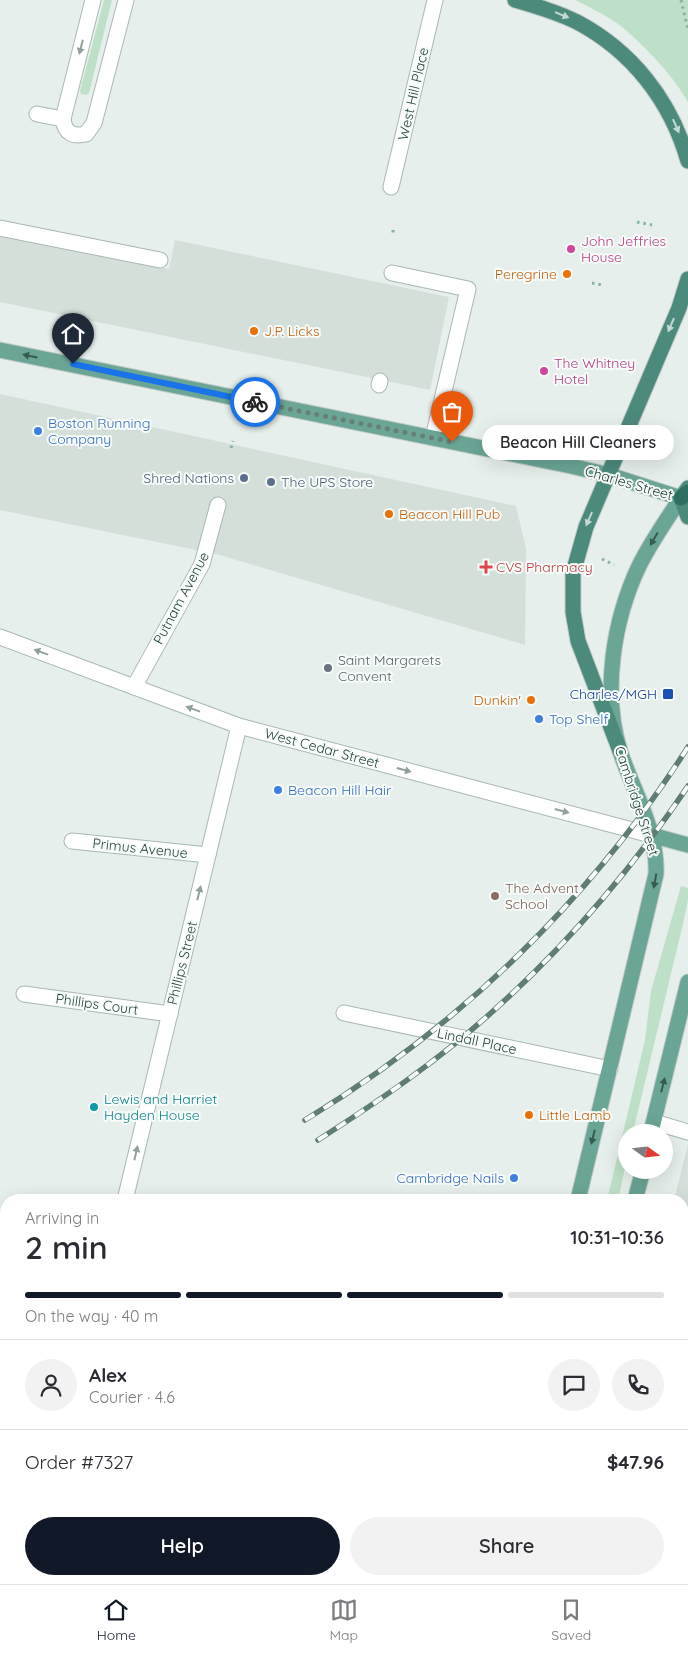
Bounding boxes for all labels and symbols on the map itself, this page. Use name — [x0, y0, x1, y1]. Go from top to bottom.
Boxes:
one-way arrow — [555, 11, 570, 19]
one-way arrow — [77, 40, 85, 55]
street label: West Hill Place — [394, 46, 432, 142]
one-way arrow — [672, 119, 680, 133]
place label: John Jeffries House — [581, 232, 666, 266]
marker: John Jeffries House — [565, 243, 577, 255]
place label: Peregrine — [495, 265, 557, 283]
marker: Peregrine — [561, 268, 573, 280]
pin — [52, 313, 94, 364]
one-way arrow — [667, 318, 675, 332]
place label: J.P. Licks — [264, 322, 320, 340]
marker: J.P. Licks — [248, 325, 260, 337]
one-way arrow — [21, 351, 37, 359]
place label: The Whitney Hotel — [554, 354, 635, 388]
marker: The Whitney Hotel — [538, 365, 550, 377]
courier — [230, 377, 280, 427]
pin — [431, 391, 473, 442]
place label: Boston Running Company — [48, 414, 150, 448]
callout: Beacon Hill Cleaners — [482, 424, 674, 460]
marker: Boston Running Company — [32, 425, 44, 437]
street label: Charles Street — [583, 462, 675, 504]
place label: Shred Nations — [143, 469, 234, 487]
marker: Shred Nations — [238, 472, 250, 484]
place label: The UPS Store — [281, 473, 373, 491]
marker: The UPS Store — [265, 476, 277, 488]
place label: Beacon Hill Pub — [399, 505, 500, 523]
marker: Beacon Hill Pub — [383, 508, 395, 520]
one-way arrow — [584, 512, 592, 526]
one-way arrow — [650, 531, 658, 546]
street label: Putnam Avenue — [149, 549, 213, 647]
place label: CVS Pharmacy — [496, 558, 593, 576]
marker: CVS Pharmacy — [480, 561, 492, 573]
one-way arrow — [34, 648, 48, 656]
place label: Saint Margarets Convent — [338, 651, 441, 685]
marker: Saint Margarets Convent — [322, 662, 334, 674]
place label: Charles/MGH — [570, 685, 657, 703]
marker: Charles/MGH — [661, 687, 675, 701]
place label: Dunkin' — [474, 691, 521, 709]
marker: Dunkin' — [525, 694, 537, 706]
one-way arrow — [185, 705, 200, 713]
place label: Top Shelf — [549, 710, 609, 728]
marker: Top Shelf — [533, 713, 545, 725]
street label: West Cedar Street — [263, 724, 381, 772]
street label: Cambridge Street — [611, 744, 663, 858]
one-way arrow — [397, 766, 412, 774]
place label: Beacon Hill Hair — [288, 781, 392, 799]
marker: Beacon Hill Hair — [272, 784, 284, 796]
one-way arrow — [554, 807, 569, 815]
street label: Primus Avenue — [91, 834, 189, 862]
one-way arrow — [650, 873, 658, 889]
place label: The Advent School — [505, 879, 579, 913]
one-way arrow — [195, 885, 203, 900]
marker: The Advent School — [489, 890, 501, 902]
street label: Phillips Street — [163, 919, 201, 1007]
street label: Phillips Court — [54, 989, 140, 1019]
street label: Lindall Place — [436, 1024, 519, 1058]
one-way arrow — [659, 1078, 667, 1093]
place label: Lewis and Harriet Hayden House — [104, 1090, 217, 1124]
marker: Lewis and Harriet Hayden House — [88, 1101, 100, 1113]
place label: Little Lamb — [539, 1106, 611, 1124]
marker: Little Lamb — [523, 1109, 535, 1121]
north arrow — [618, 1124, 672, 1179]
one-way arrow — [589, 1129, 597, 1144]
one-way arrow — [132, 1145, 140, 1160]
place label: Cambridge Nails — [397, 1169, 504, 1187]
marker: Cambridge Nails — [508, 1172, 520, 1184]

